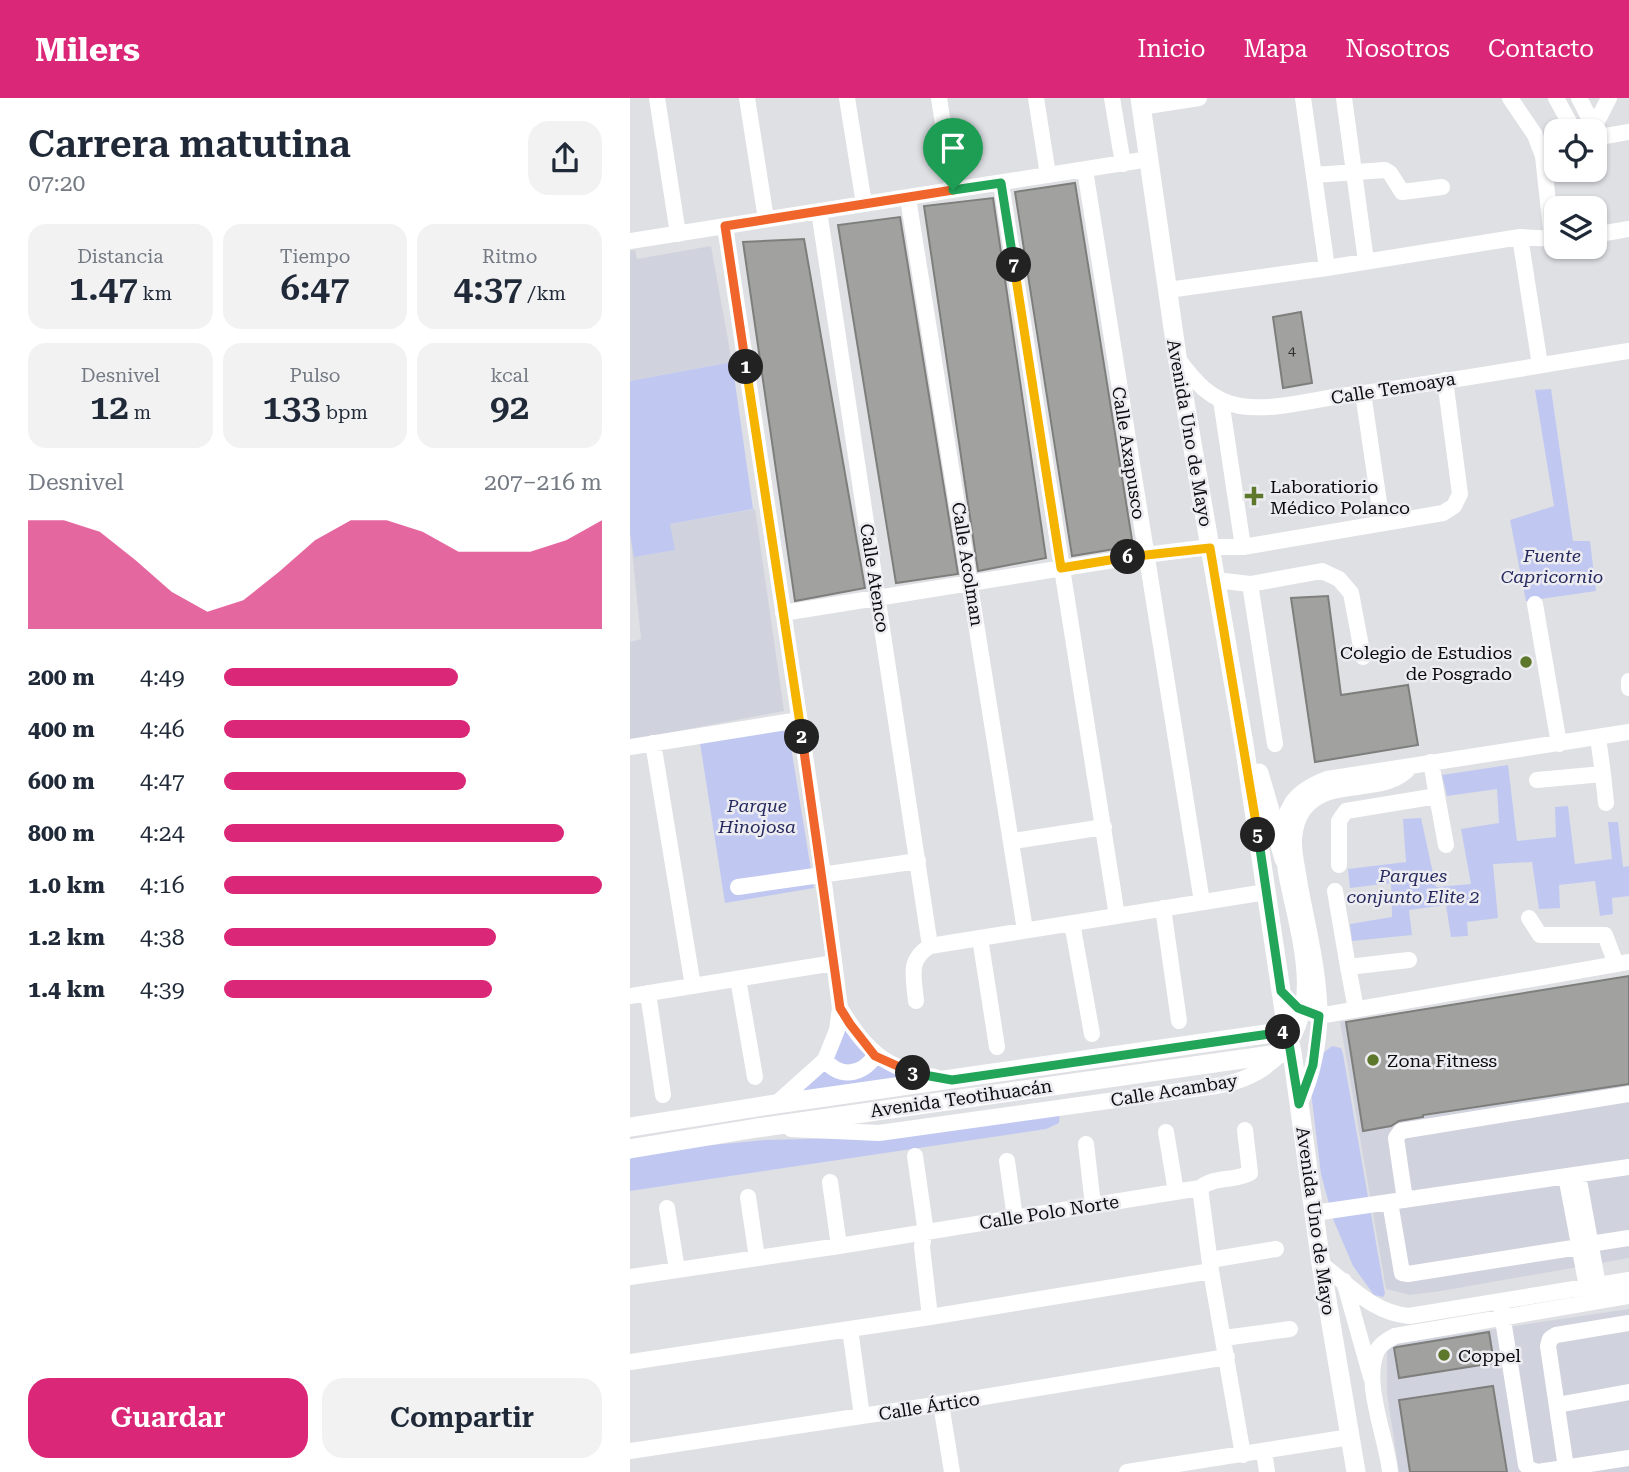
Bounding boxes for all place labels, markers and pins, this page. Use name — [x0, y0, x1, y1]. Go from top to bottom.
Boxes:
pin — [923, 118, 983, 190]
pin: 7 — [996, 248, 1032, 282]
pin: 1 — [729, 350, 764, 384]
place label: Laboratiorio Médico Polanco — [1270, 476, 1410, 518]
marker: Laboratiorio Médico Polanco — [1244, 486, 1264, 506]
pin: 6 — [1110, 540, 1146, 574]
place label: Colegio de Estudios de Posgrado — [1340, 642, 1512, 684]
marker: Colegio de Estudios de Posgrado — [1518, 654, 1534, 670]
pin: 2 — [784, 720, 820, 754]
pin: 5 — [1240, 818, 1276, 852]
pin: 4 — [1266, 1014, 1300, 1049]
place label: Zona Fitness — [1387, 1050, 1497, 1071]
marker: Zona Fitness — [1365, 1052, 1381, 1068]
pin: 3 — [896, 1056, 930, 1090]
place label: Coppel — [1458, 1345, 1521, 1366]
marker: Coppel — [1436, 1347, 1452, 1363]

